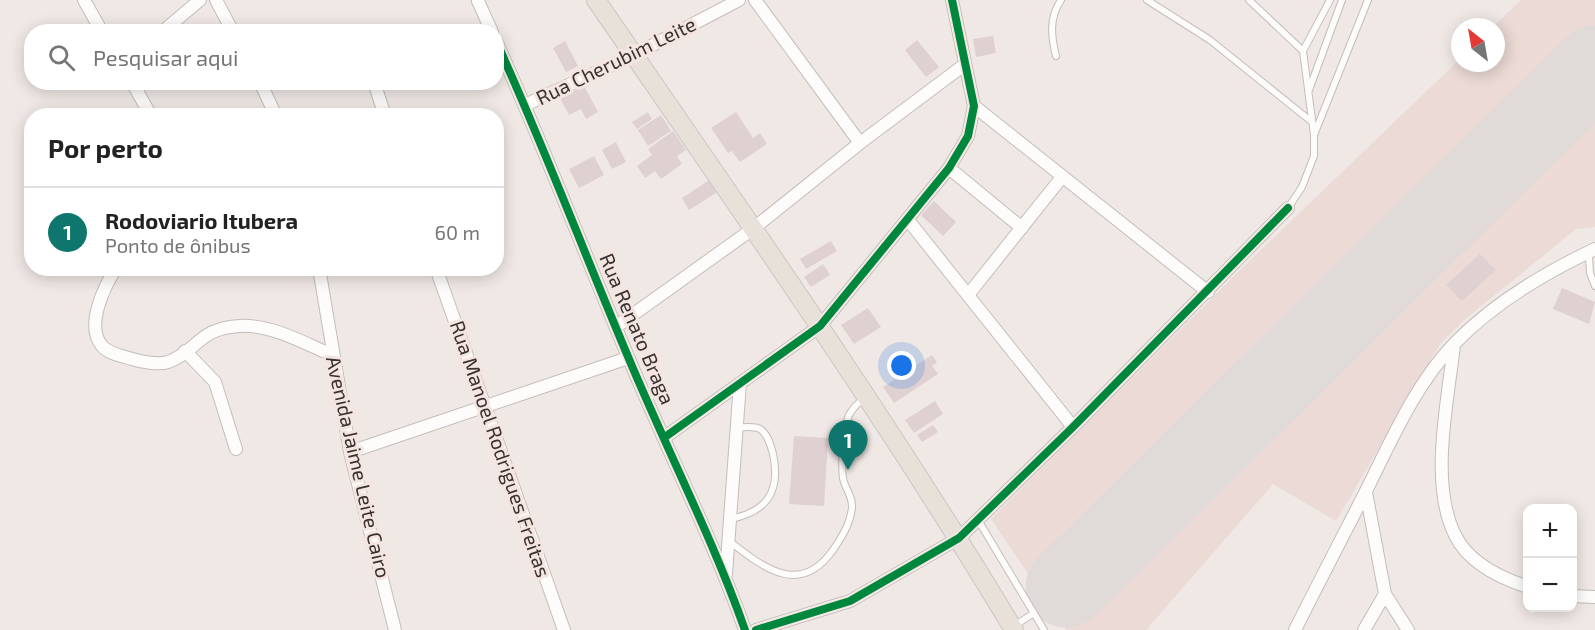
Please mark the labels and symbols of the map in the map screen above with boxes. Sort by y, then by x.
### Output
street label: Rua Cherubim Leite [532,11,699,109]
north arrow [1451,18,1505,72]
street label: Rua Renato Braga [595,250,681,408]
street label: Rua Manoel Rodrigues Freitas [446,317,556,580]
your location [887,351,916,380]
street label: Avenida Jaime Leite Cairo [322,353,396,580]
pin: 1 [828,420,868,470]

